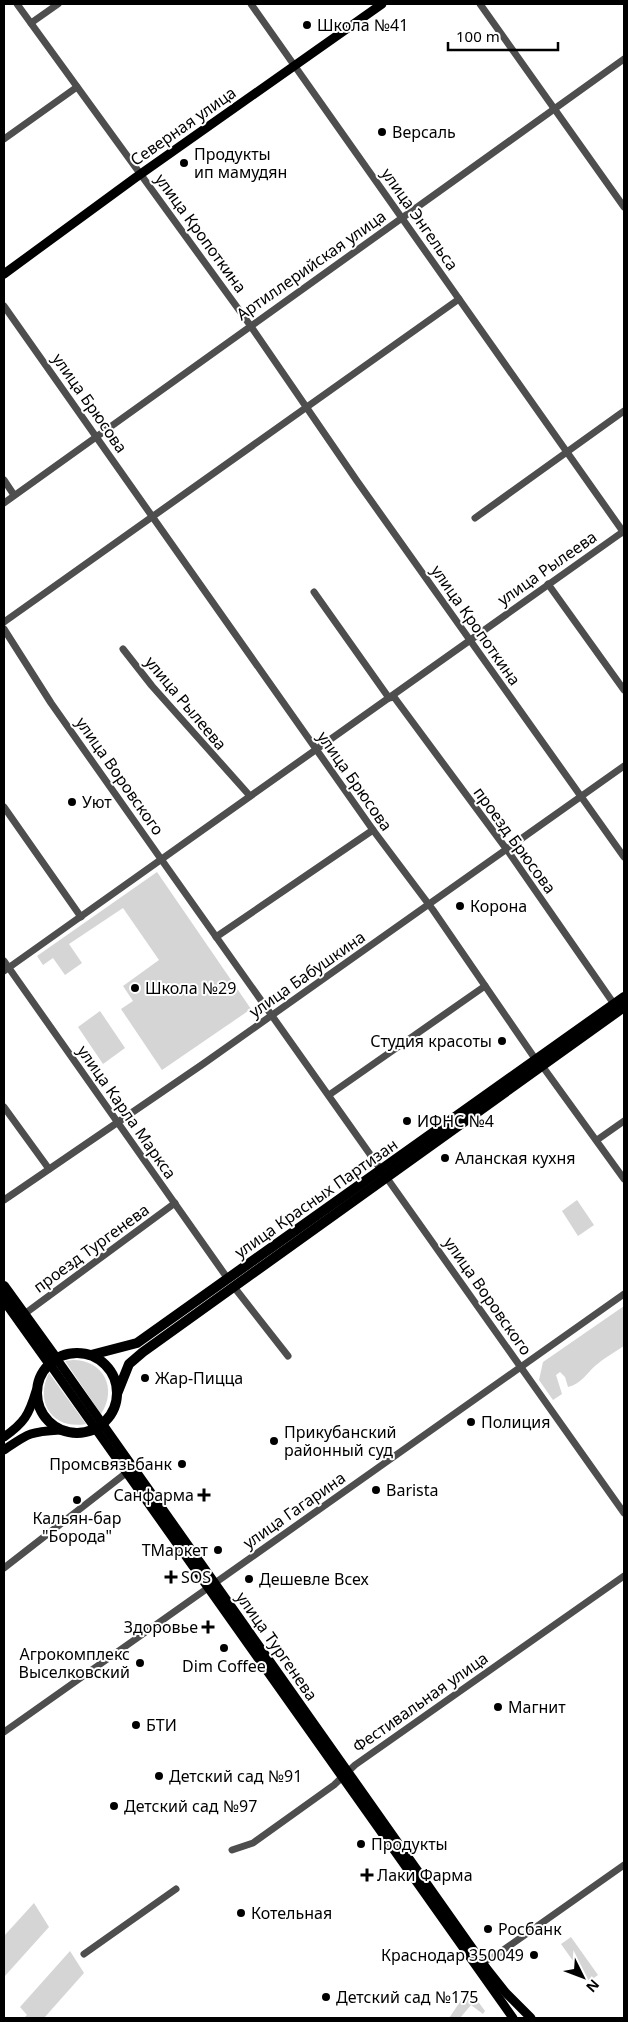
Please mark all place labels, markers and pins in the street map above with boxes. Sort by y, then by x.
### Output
place label: Школа №41 [317,14,408,36]
marker: Школа №41 [301,19,313,31]
place label: Версаль [392,121,456,143]
marker: Версаль [376,126,388,138]
place label: Продукты ип мамудян [194,143,287,183]
marker: Продукты ип мамудян [178,157,190,169]
place label: Уют [82,791,112,813]
marker: Уют [66,796,78,808]
place label: Корона [470,895,527,917]
marker: Корона [454,900,466,912]
place label: Школа №29 [145,977,236,999]
marker: Школа №29 [129,982,141,994]
place label: Студия красоты [370,1030,492,1052]
marker: Студия красоты [496,1035,508,1047]
place label: ИФНС №4 [417,1110,494,1132]
marker: ИФНС №4 [401,1115,413,1127]
place label: Аланская кухня [455,1147,576,1169]
marker: Аланская кухня [439,1152,451,1164]
place label: Жар-Пицца [155,1367,243,1389]
marker: Жар-Пицца [139,1372,151,1384]
place label: Полиция [481,1411,551,1433]
marker: Полиция [465,1416,477,1428]
place label: Прикубанский районный суд [284,1421,397,1461]
marker: Прикубанский районный суд [268,1435,280,1447]
place label: Промсвязьбанк [49,1453,172,1475]
marker: Промсвязьбанк [176,1458,188,1470]
place label: Barista [386,1479,439,1501]
place label: Санфарма [113,1484,194,1506]
marker: Barista [370,1484,382,1496]
marker: Санфарма [198,1489,210,1501]
marker: Кальян-бар "Борода" [71,1494,83,1506]
place label: Кальян-бар "Борода" [33,1507,121,1547]
place label: ТМаркет [142,1539,209,1561]
marker: ТМаркет [212,1544,224,1556]
place label: SOS [181,1566,211,1588]
place label: Дешевле Всех [259,1568,370,1590]
marker: SOS [165,1571,177,1583]
marker: Дешевле Всех [243,1573,255,1585]
place label: Здоровье [124,1616,198,1638]
marker: Здоровье [202,1621,214,1633]
marker: Dim Coffee [218,1642,230,1654]
place label: Агрокомплекс Выселковский [19,1643,130,1683]
place label: Dim Coffee [182,1655,266,1677]
marker: Агрокомплекс Выселковский [134,1657,146,1669]
place label: Магнит [508,1696,566,1718]
marker: Магнит [492,1701,504,1713]
place label: БТИ [146,1714,177,1736]
marker: БТИ [130,1719,142,1731]
place label: Детский сад №91 [169,1765,302,1787]
marker: Детский сад №91 [153,1770,165,1782]
place label: Детский сад №97 [124,1795,257,1817]
marker: Детский сад №97 [108,1800,120,1812]
place label: Продукты [371,1833,448,1855]
marker: Продукты [355,1838,367,1850]
place label: Лаки Фарма [377,1864,473,1886]
marker: Лаки Фарма [361,1869,373,1881]
place label: Котельная [251,1902,332,1924]
marker: Котельная [235,1907,247,1919]
place label: Росбанк [498,1918,562,1940]
marker: Росбанк [482,1923,494,1935]
place label: Краснодар 350049 [381,1944,524,1966]
marker: Краснодар 350049 [528,1949,540,1961]
place label: Детский сад №175 [336,1986,478,2008]
marker: Детский сад №175 [320,1991,332,2003]

